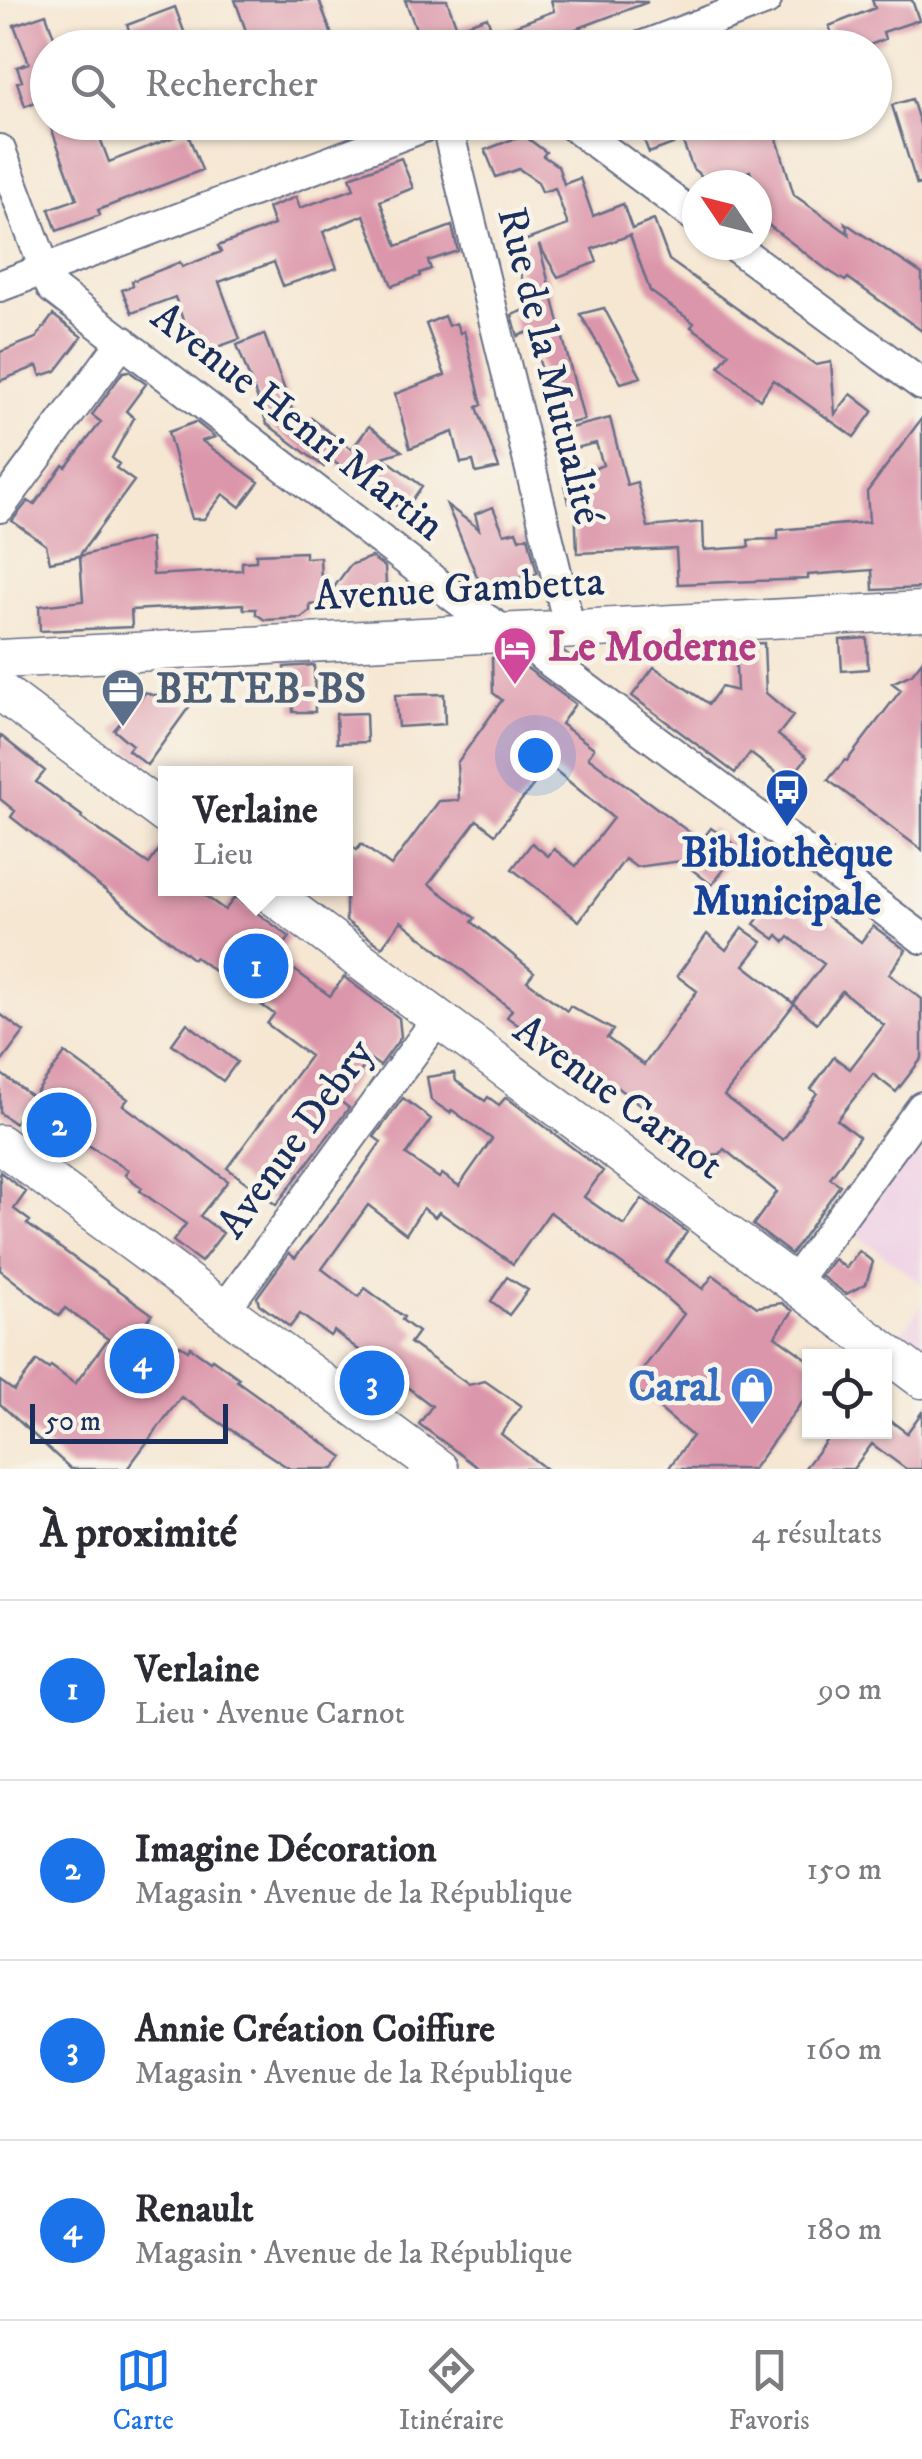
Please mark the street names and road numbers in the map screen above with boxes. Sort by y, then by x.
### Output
street label: Rue de la Mutualité [484,202,614,531]
street label: Avenue Henri Martin [140,291,454,553]
street label: Avenue Gambetta [313,556,606,624]
street label: Avenue Carnot [503,1004,733,1192]
street label: Avenue Debry [206,1028,386,1249]

